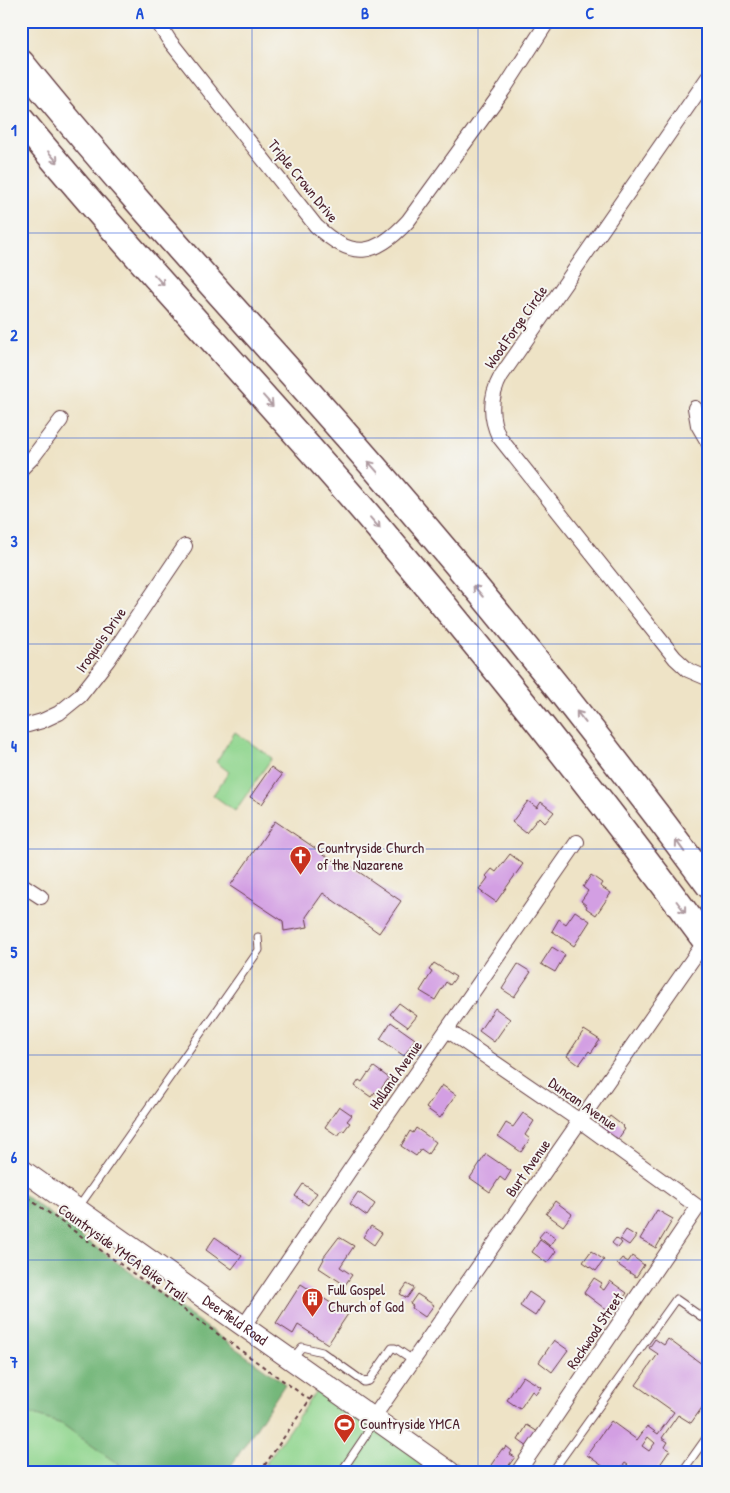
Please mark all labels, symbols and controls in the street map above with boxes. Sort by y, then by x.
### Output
text: A [136,2,144,24]
text: B [361,2,369,24]
text: C [586,2,595,24]
text: 1 [11,119,17,141]
street label: Triple Crown Drive [263,135,343,227]
one-way arrow [47,151,59,164]
one-way arrow [153,274,165,287]
street label: Wood Forge Circle [479,281,552,373]
text: 2 [10,324,18,346]
one-way arrow [262,395,274,408]
one-way arrow [368,460,379,473]
one-way arrow [369,517,380,530]
text: 3 [10,530,18,552]
one-way arrow [473,584,484,597]
street label: Iroquois Drive [70,603,131,677]
one-way arrow [576,710,586,724]
text: 4 [11,735,17,757]
place label: Countryside Church of the Nazarene [317,837,424,875]
one-way arrow [675,839,685,853]
church icon: Countryside Church of the Nazarene [289,845,313,876]
one-way arrow [675,900,686,913]
text: 5 [11,941,18,963]
street label: Holland Avenue [364,1036,427,1113]
street label: Duncan Avenue [545,1072,622,1135]
street label: Burt Avenue [500,1135,555,1201]
text: 6 [11,1146,18,1168]
street label: Countryside YMCA Bike Trail [54,1198,193,1307]
place label: Full Gospel Church of God [327,1279,404,1317]
building icon: Full Gospel Church of God [300,1287,324,1318]
street label: Rockwood Street [561,1288,628,1373]
street label: Deerfield Road [199,1290,272,1350]
text: 7 [9,1351,18,1373]
sports icon: Countryside YMCA [332,1412,356,1443]
place label: Countryside YMCA [360,1413,461,1434]

